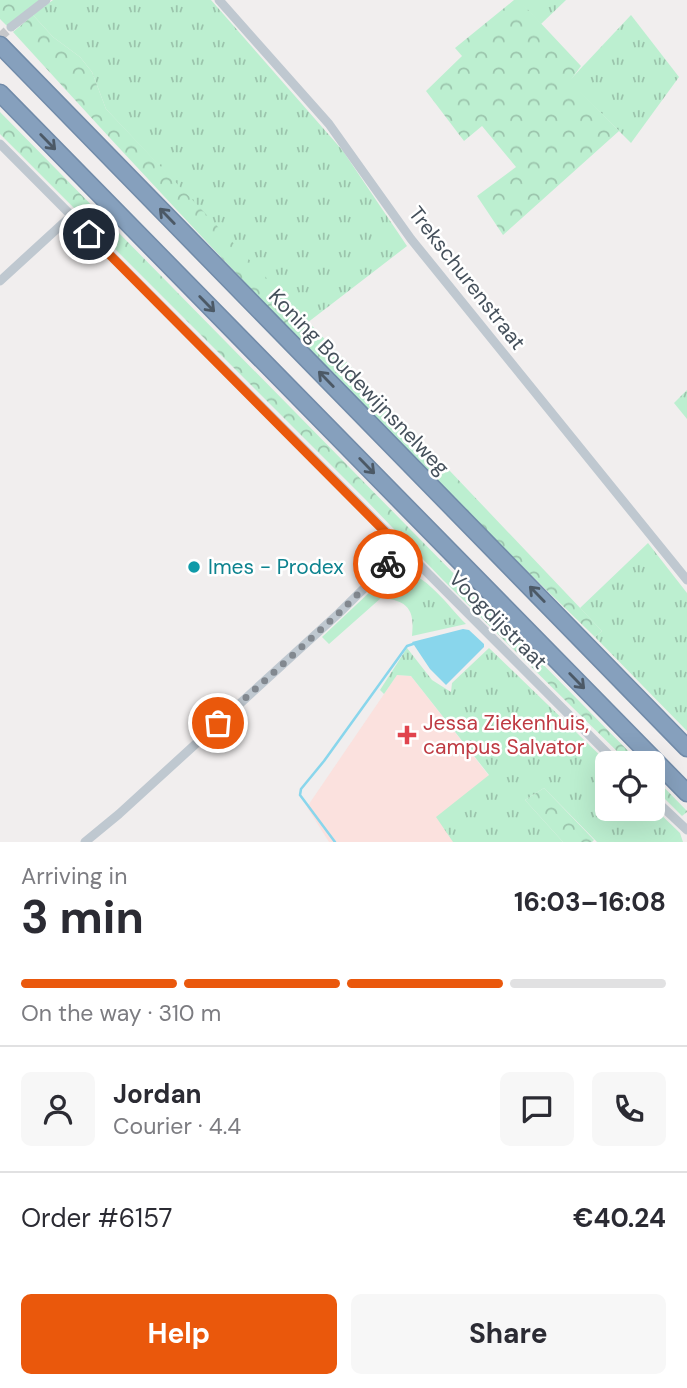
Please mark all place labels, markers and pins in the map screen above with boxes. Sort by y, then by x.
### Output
pin [59,204,119,264]
place label: Imes - Prodex [208,553,344,581]
marker: Imes - Prodex [186,559,202,575]
pin [188,693,248,753]
place label: Jessa Ziekenhuis, campus Salvator [423,709,589,761]
marker: Jessa Ziekenhuis, campus Salvator [397,725,417,745]

